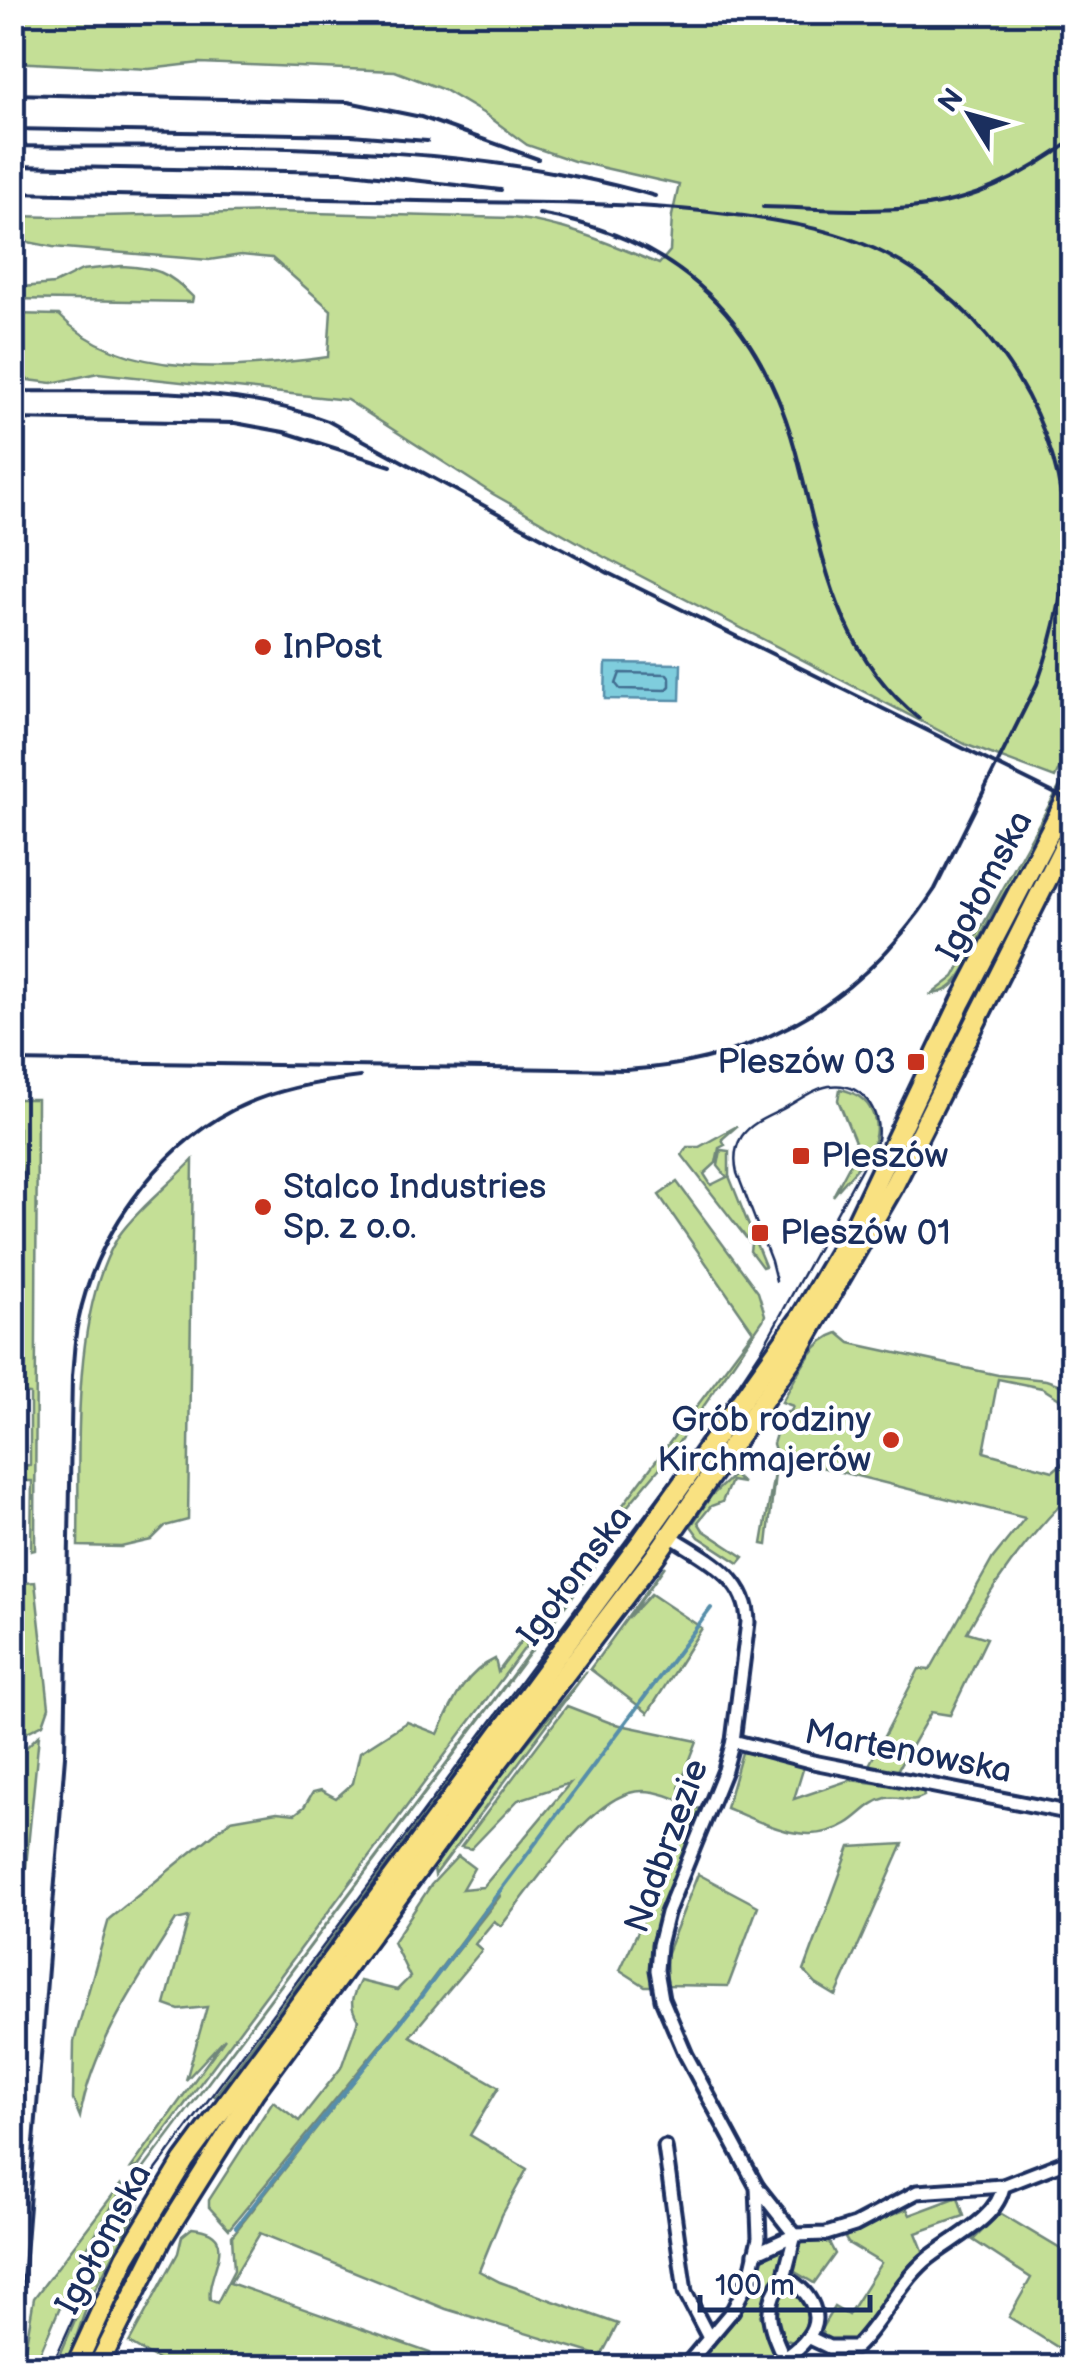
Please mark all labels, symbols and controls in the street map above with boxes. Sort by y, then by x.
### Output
north arrow [920,65,1020,165]
text: N [932,83,971,119]
place label: InPost [283,626,382,669]
marker: InPost [252,636,274,658]
street label: Igołomska [927,803,1043,969]
place label: Pleszów 03 [717,1041,896,1084]
marker: Pleszów 03 [905,1051,927,1073]
place label: Pleszów [821,1135,949,1178]
marker: Pleszów [790,1145,812,1167]
place label: Stalco Industries Sp. z o.o. [283,1166,546,1249]
marker: Stalco Industries Sp. z o.o. [252,1196,274,1218]
place label: Pleszów 01 [780,1212,951,1255]
marker: Pleszów 01 [749,1222,771,1244]
place label: Grób rodziny Kirchmajerów [657,1399,872,1482]
marker: Grób rodziny Kirchmajerów [880,1429,902,1451]
street label: Igołomska [508,1497,642,1655]
street label: Martenowska [801,1711,1015,1793]
street label: Nadbrzezie [616,1753,718,1939]
street label: Igołomska [46,2156,162,2322]
scale bar [700,2250,870,2312]
text: 100 m [715,2268,795,2304]

